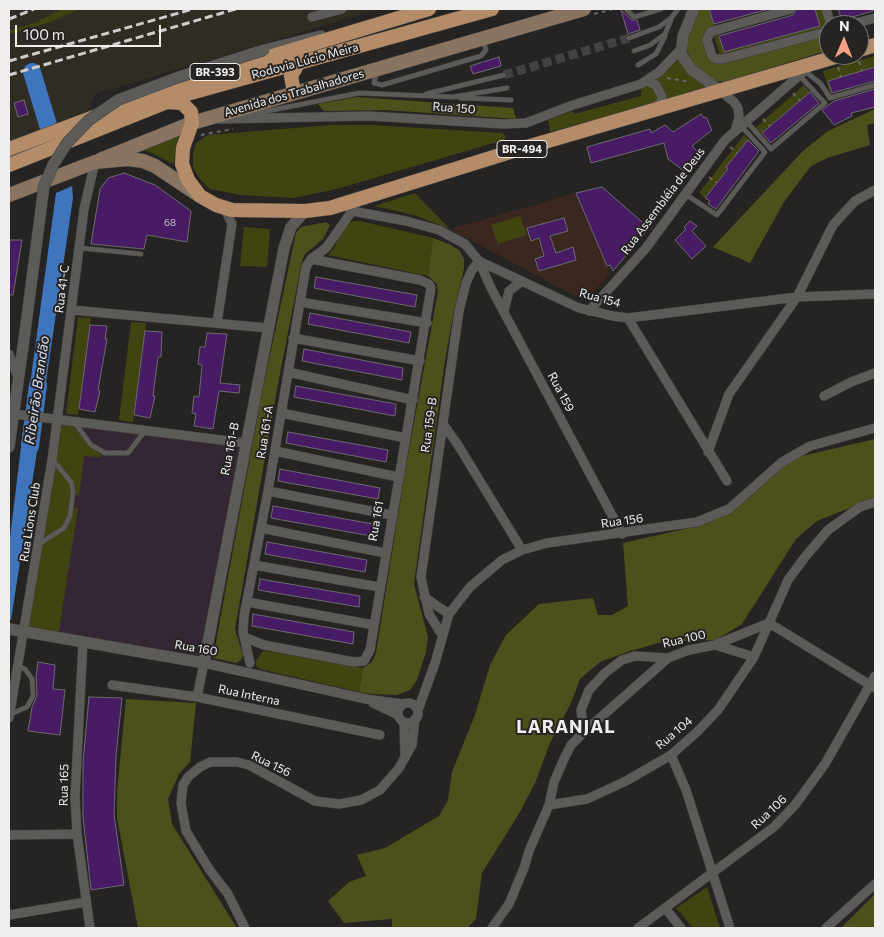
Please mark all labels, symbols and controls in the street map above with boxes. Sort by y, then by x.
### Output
scale bar [18,15,164,47]
north arrow [819,15,869,65]
text: N [839,17,850,34]
text: 100 m [23,25,65,43]
street label: Rodovia Lúcio Meira [250,40,360,82]
road number: BR-393 [190,64,240,80]
street label: Avenida dos Trabalhadores [222,66,366,120]
street label: Rua 150 [432,99,476,117]
road number: BR-494 [497,140,547,158]
street label: Rua Assembléia de Deus [618,145,708,257]
house number: 68 [164,217,176,229]
street label: Rua 41-C [52,264,72,314]
street label: Rua 154 [578,286,622,310]
water label: Ribeirão Brandão [21,335,53,445]
street label: Rua 159 [545,370,577,414]
street label: Rua 159-B [418,397,440,453]
street label: Rua 161-A [254,404,276,460]
street label: Rua 161-B [218,421,242,477]
street label: Rua Lions Club [17,481,43,563]
street label: Rua 161 [365,500,387,542]
street label: Rua 156 [600,511,644,531]
street label: Rua 100 [661,627,707,651]
street label: Rua 160 [173,637,219,659]
street label: Rua Interna [217,681,281,709]
street label: Rua 104 [653,714,695,752]
district label: LARANJAL [515,716,617,738]
street label: Rua 156 [249,748,293,780]
street label: Rua 165 [56,764,72,806]
street label: Rua 106 [748,792,790,832]

